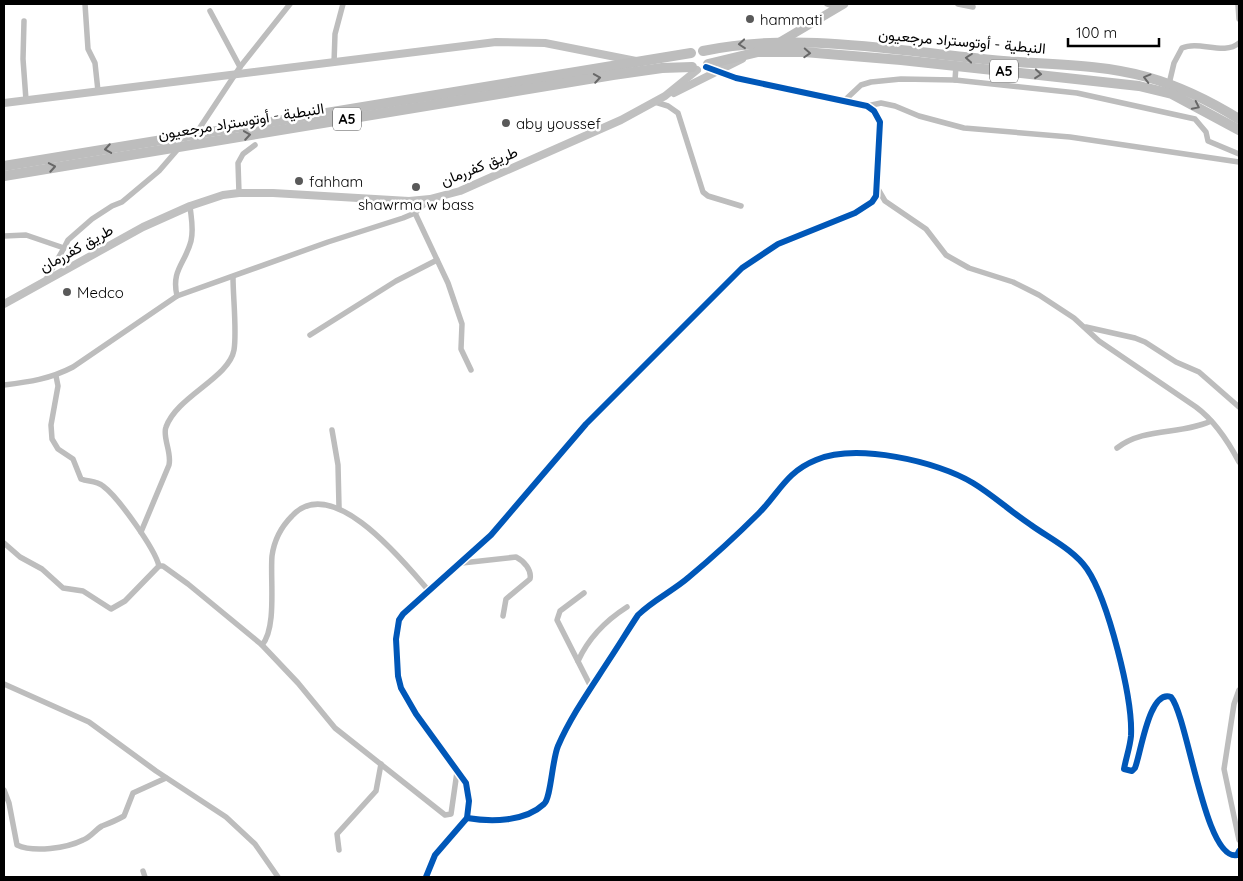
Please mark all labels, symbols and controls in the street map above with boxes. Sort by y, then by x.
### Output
place label: hammati [760,10,822,29]
marker: hammati [744,13,756,25]
scale bar [1068,15,1159,47]
text: 100 m [1076,23,1117,42]
street label: النبطية - أوتوستراد مرجعيون [878,24,1046,58]
one-way arrow [737,38,745,49]
one-way arrow [803,47,811,58]
one-way arrow [964,53,972,64]
road number: A5 [990,59,1018,82]
one-way arrow [1034,68,1042,79]
one-way arrow [593,73,601,83]
one-way arrow [1144,73,1152,83]
street label: النبطية - أوتوستراد مرجعيون [157,98,325,144]
one-way arrow [1191,100,1200,110]
road number: A5 [333,108,361,130]
place label: aby youssef [516,114,601,133]
marker: aby youssef [500,117,512,129]
one-way arrow [242,131,251,141]
street label: طريق كفررمان [438,142,521,191]
one-way arrow [104,143,112,154]
one-way arrow [47,163,56,173]
place label: fahham [309,172,363,191]
marker: fahham [293,175,305,187]
marker: shawrma w bass [410,181,422,193]
place label: shawrma w bass [358,195,474,214]
street label: طريق كفررمان [36,220,117,277]
place label: Medco [77,283,124,302]
marker: Medco [61,286,73,298]

